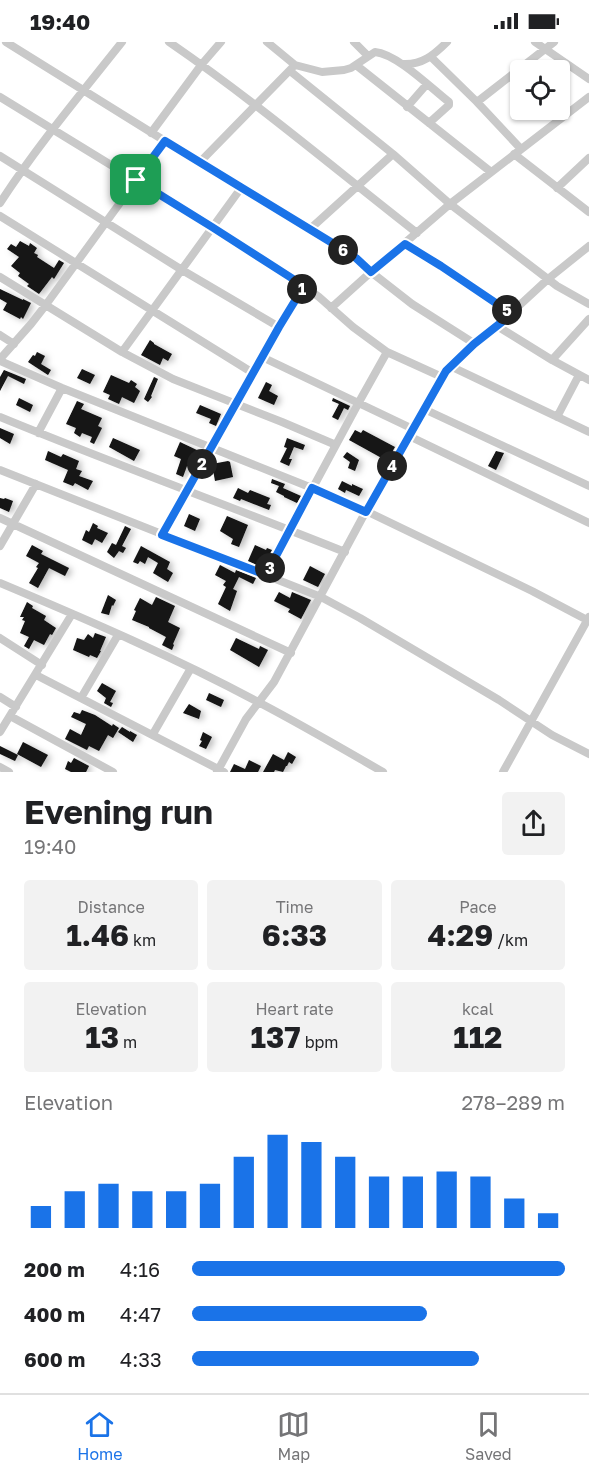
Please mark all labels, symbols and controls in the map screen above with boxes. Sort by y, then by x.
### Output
text: 19:40 [30,8,90,35]
map controls [510,60,570,120]
button: locate [510,60,570,120]
pin [110,154,161,205]
icon: arrive [119,163,152,196]
pin: 6 [328,235,358,265]
text: 6 [338,240,348,260]
pin: 1 [287,274,317,304]
text: 1 [298,279,306,299]
pin: 5 [492,295,522,325]
text: 5 [502,300,512,320]
pin: 2 [187,449,217,479]
pin: 4 [377,451,407,481]
text: 2 [197,454,207,474]
text: 4 [387,456,397,476]
pin: 3 [255,553,285,583]
text: 3 [265,558,275,578]
text: Evening run [24,792,213,831]
button: share [502,792,565,855]
text: 19:40 [24,834,76,858]
text: Distance [78,897,145,917]
text: Time [276,897,313,917]
text: Pace [459,897,497,917]
text: 1.46 [66,917,129,953]
text: 6:33 [262,917,327,953]
text: 4:29 [428,917,493,953]
text: km [129,930,156,950]
text: /km [493,930,528,950]
text: Elevation [76,999,147,1019]
text: Heart rate [255,999,334,1019]
text: kcal [462,999,494,1019]
text: 13 [85,1019,119,1055]
text: 137 [251,1019,301,1055]
text: 112 [453,1019,502,1055]
text: m [119,1032,137,1052]
text: bpm [301,1032,338,1052]
text: Elevation [24,1090,113,1114]
text: 278–289 m [461,1090,565,1114]
text: 200 m [24,1257,85,1281]
text: 4:16 [120,1257,160,1281]
text: 400 m [24,1302,85,1326]
text: 4:47 [120,1302,161,1326]
text: 600 m [24,1347,85,1371]
text: 4:33 [120,1347,162,1371]
tab: Home [77,1408,123,1464]
tab: Map [277,1408,310,1464]
tab: Saved [465,1408,512,1464]

